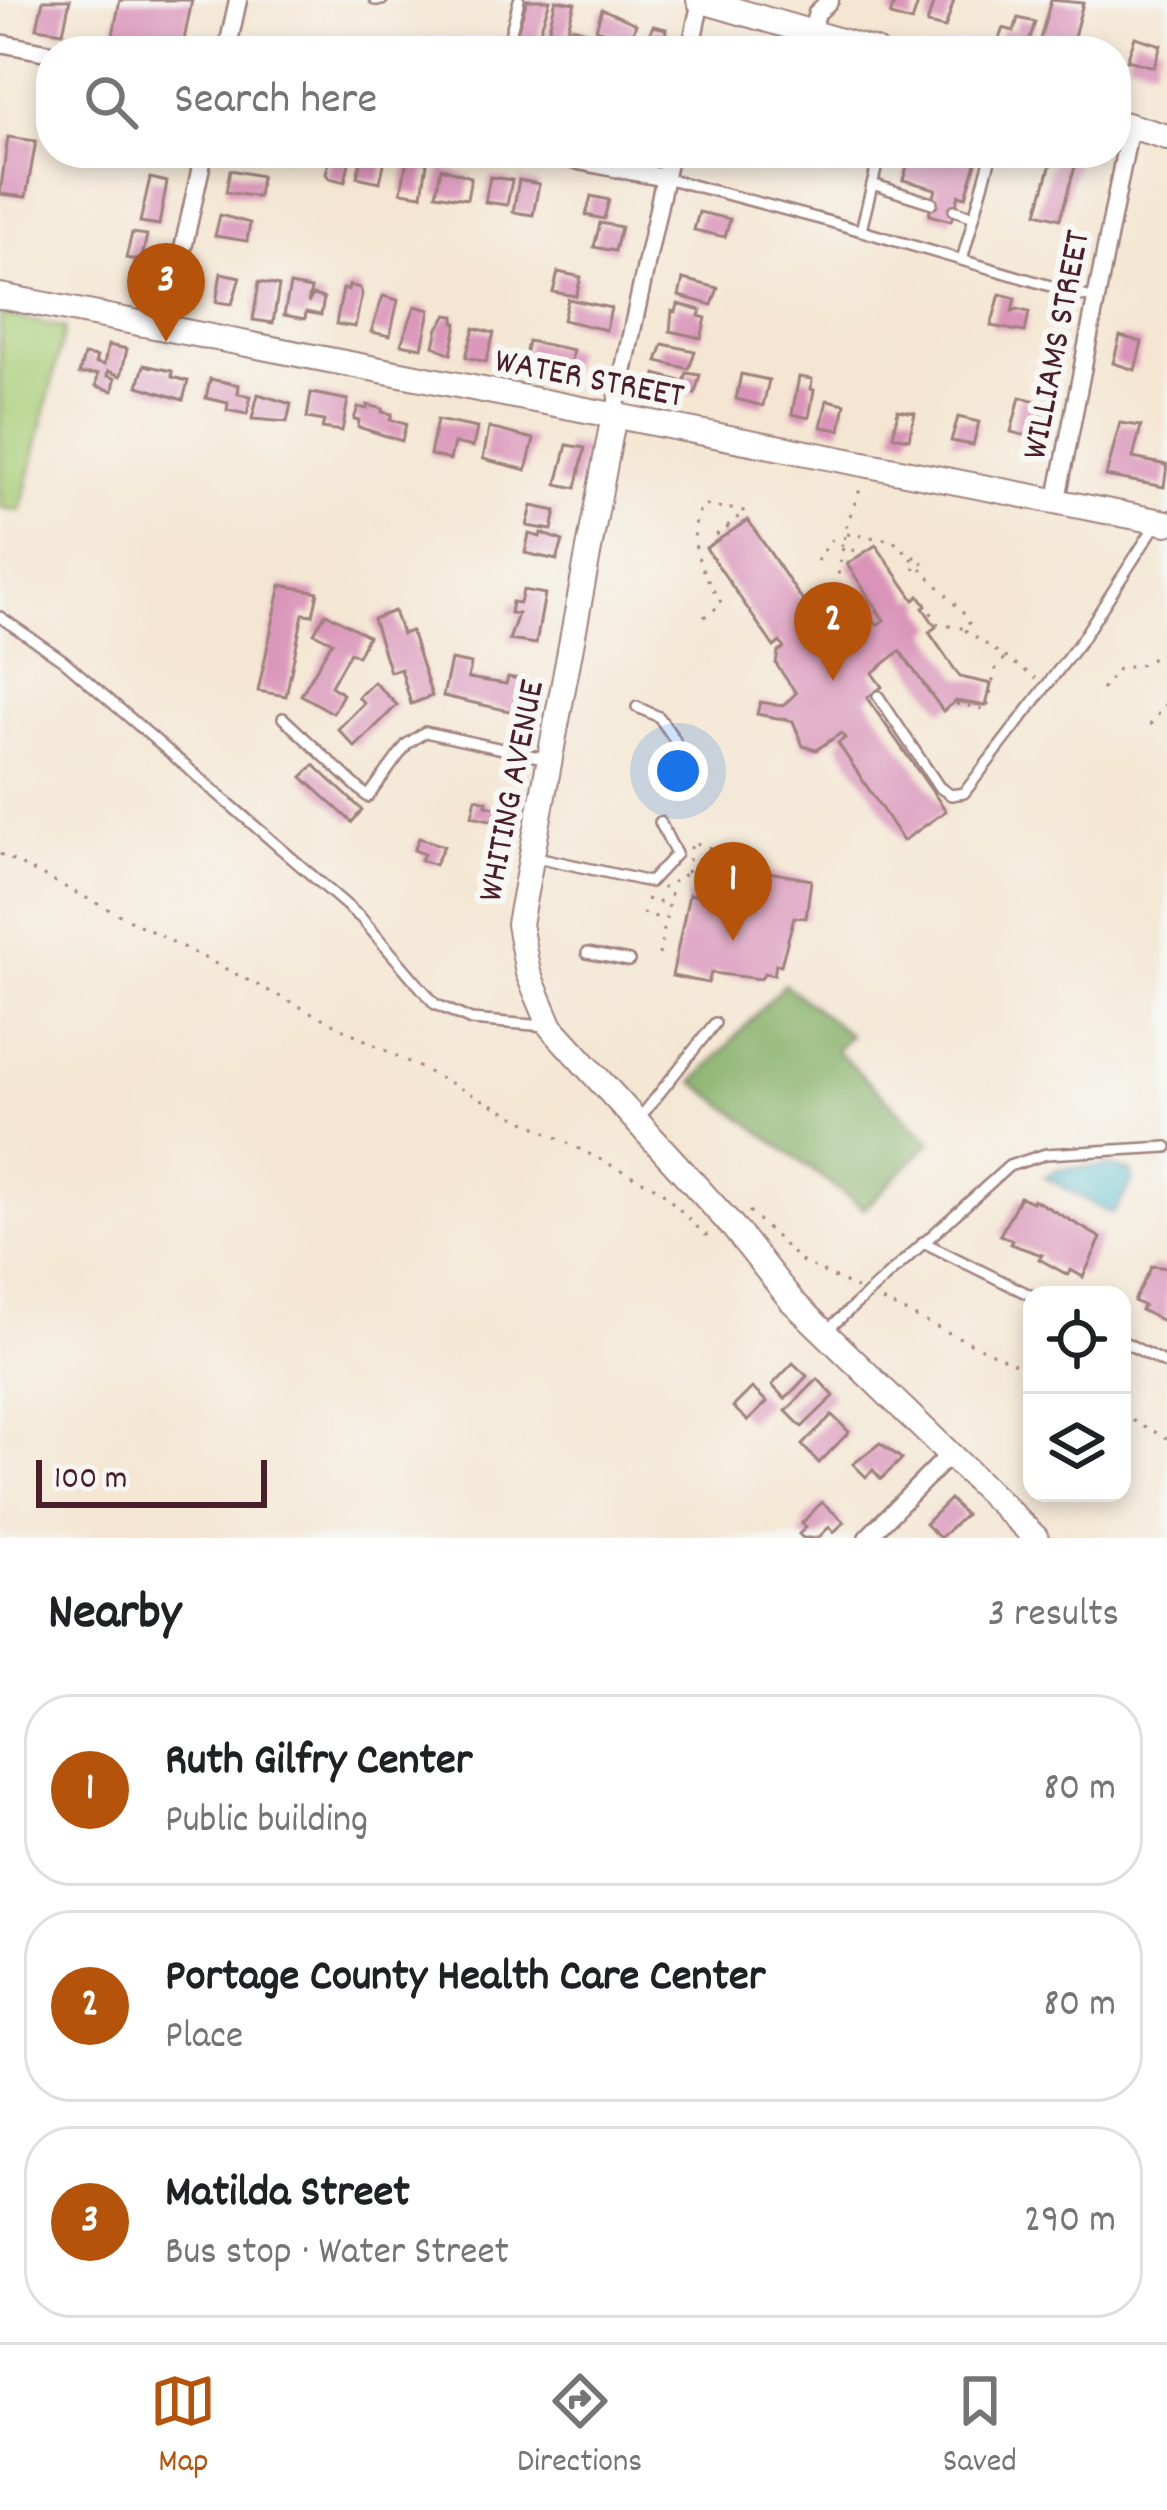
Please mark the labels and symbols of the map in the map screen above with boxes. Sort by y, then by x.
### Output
street label: WILLIAMS STREET [1011,226,1107,464]
pin: 3 [127,243,205,342]
street label: WATER STREET [490,337,688,425]
pin: 2 [794,582,872,681]
street label: WHITING AVENUE [467,676,561,906]
your location [648,741,708,801]
pin: 1 [694,842,772,941]
scale bar [36,1454,267,1507]

